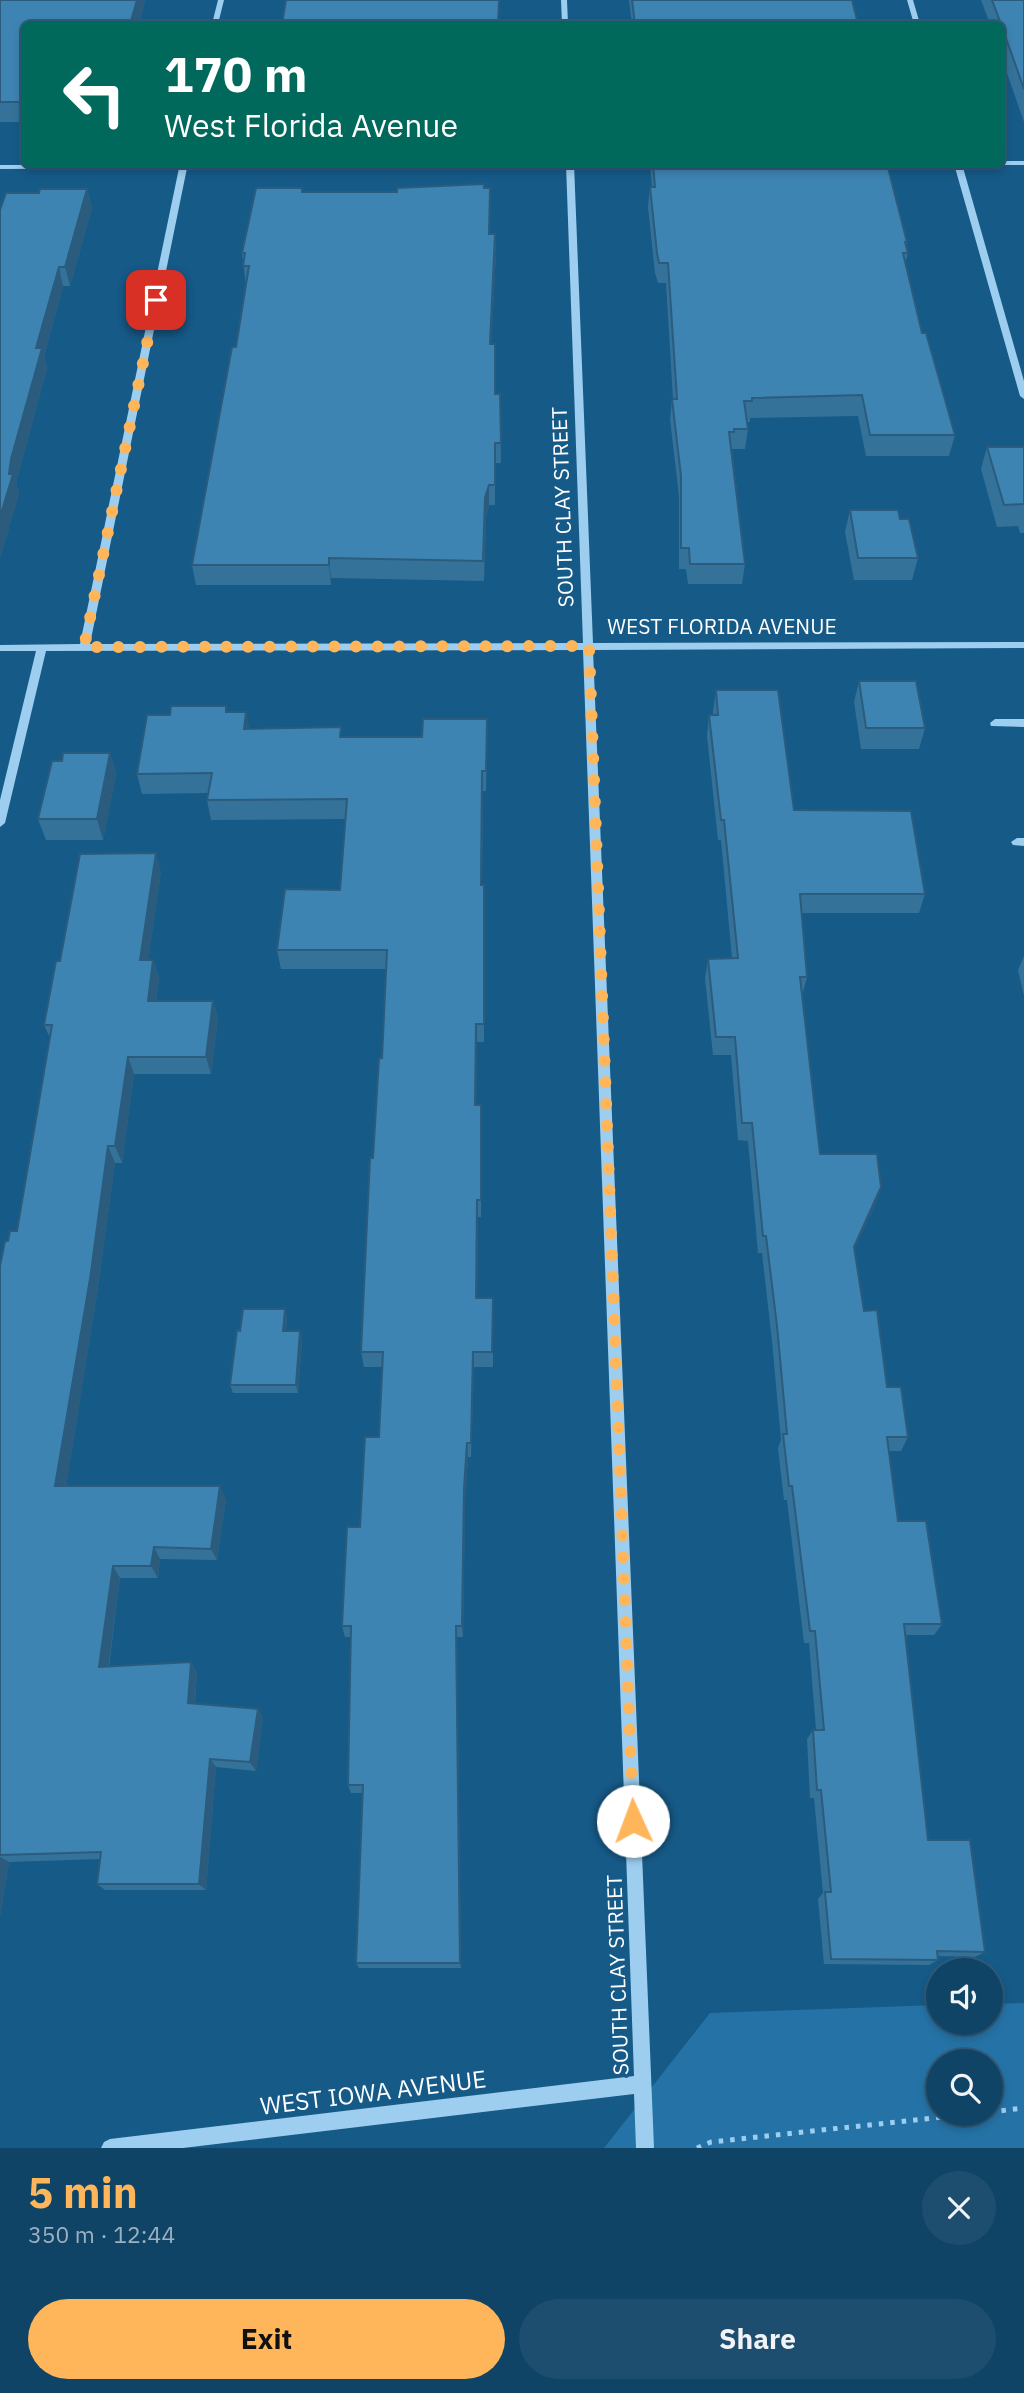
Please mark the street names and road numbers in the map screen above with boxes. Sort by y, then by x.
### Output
street label: SOUTH CLAY STREET [545,406,579,608]
street label: WEST FLORIDA AVENUE [607,612,837,640]
street label: SOUTH CLAY STREET [600,1874,634,2076]
street label: WEST IOWA AVENUE [258,2062,488,2122]

